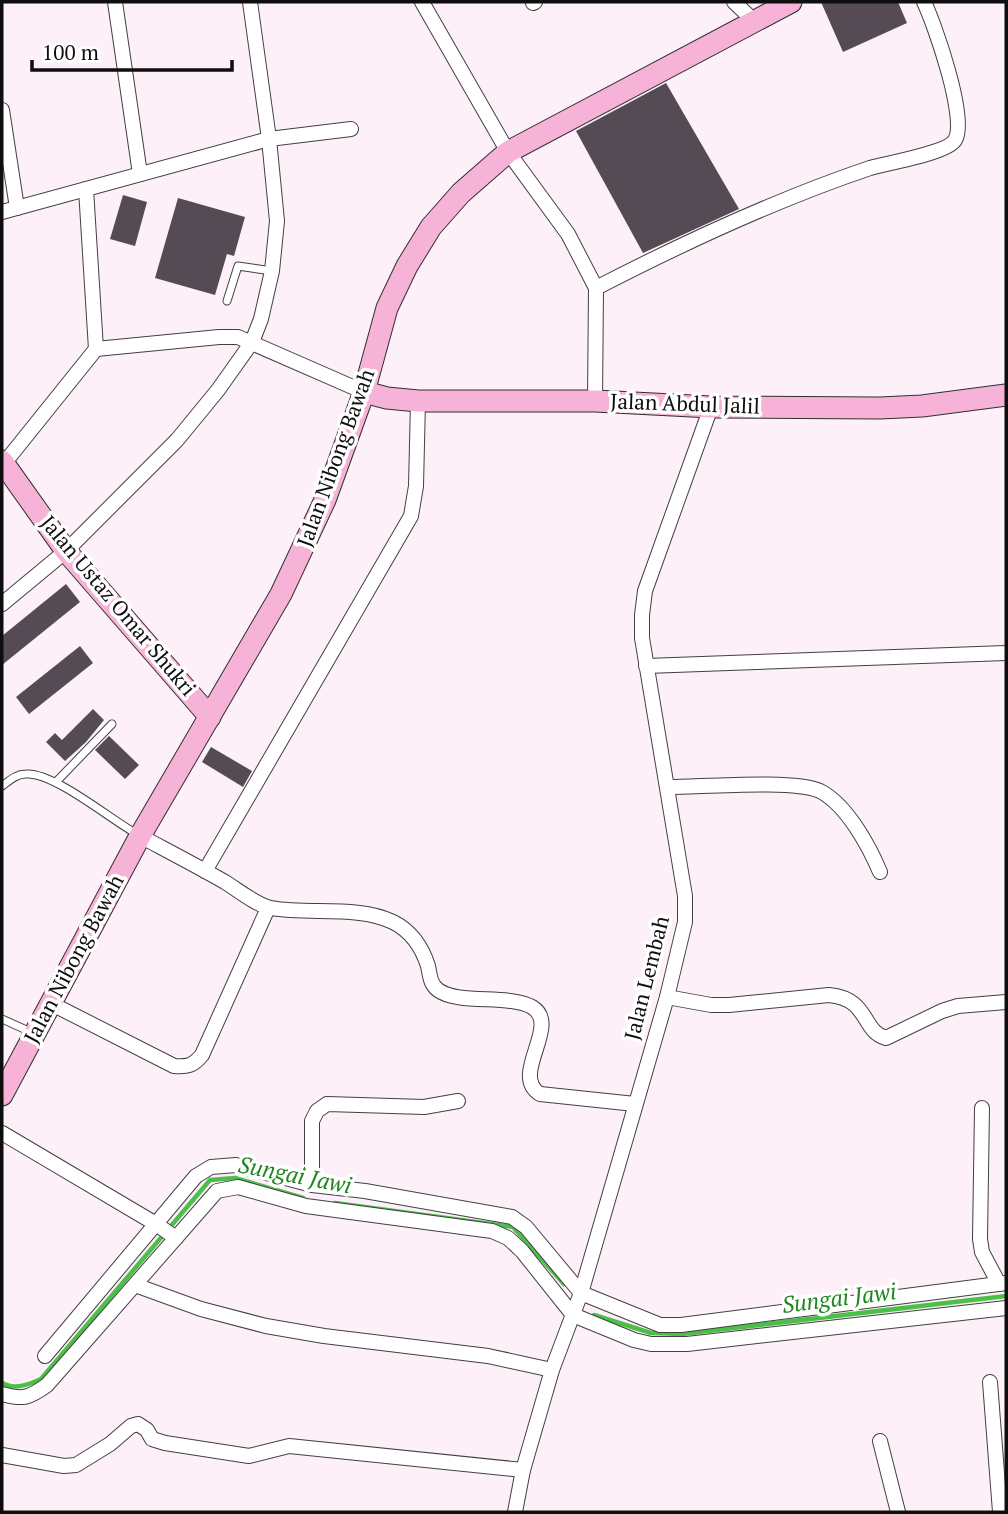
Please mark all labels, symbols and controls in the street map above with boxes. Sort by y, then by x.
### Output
scale bar [32,28,231,72]
text: 100 m [42,38,99,66]
street label: Jalan Nibong Bawah [290,365,380,550]
street label: Jalan Abdul Jalil [610,386,760,420]
street label: Jalan Ustaz Omar Shukri [35,509,203,701]
street label: Jalan Nibong Bawah [17,869,129,1048]
street label: Jalan Lembah [617,913,675,1043]
water label: Sungai Jawi [236,1148,355,1201]
water label: Sungai Jawi [780,1275,898,1320]

